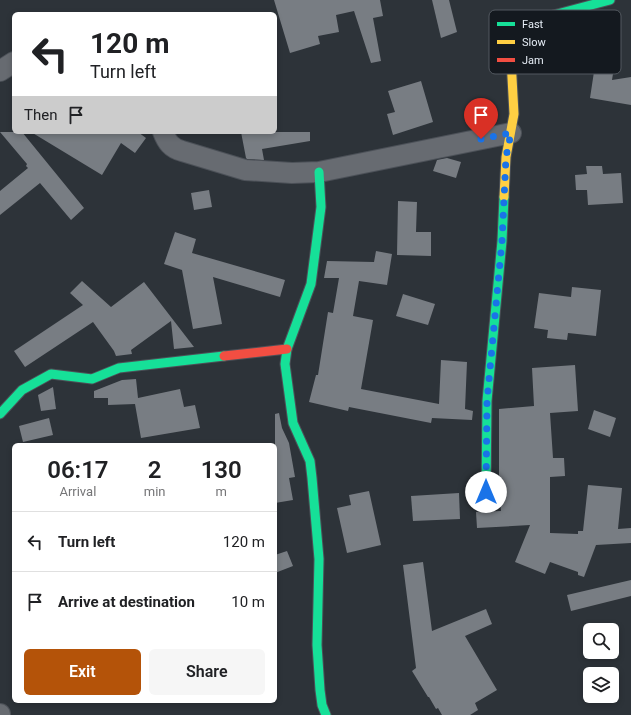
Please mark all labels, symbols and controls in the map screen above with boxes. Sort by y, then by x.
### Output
legend [489,10,621,74]
text: Fast [522,18,544,31]
text: 120 m [90,27,169,60]
icon: left [24,28,76,80]
text: Slow [522,36,546,49]
text: Jam [522,54,544,67]
text: Turn left [90,61,156,82]
pin [464,98,498,139]
icon: arrive [65,104,87,126]
icon: arrive [470,104,492,126]
text: Then [24,106,57,124]
text: 06:17 [47,456,109,484]
text: 2 [148,456,161,484]
text: 130 [201,456,242,484]
position arrow [465,471,507,513]
text: Arrival [59,484,96,499]
text: min [144,484,165,499]
text: m [216,484,227,499]
icon: left [24,531,46,553]
text: Turn left [58,533,115,551]
text: 120 m [223,533,265,551]
icon: arrive [24,591,46,613]
text: Arrive at destination [58,593,195,611]
text: 10 m [231,593,265,611]
map controls [583,623,619,703]
button: search [583,623,619,659]
button: Exit [24,649,141,695]
button: Share [149,649,265,695]
button: layers [583,667,619,703]

